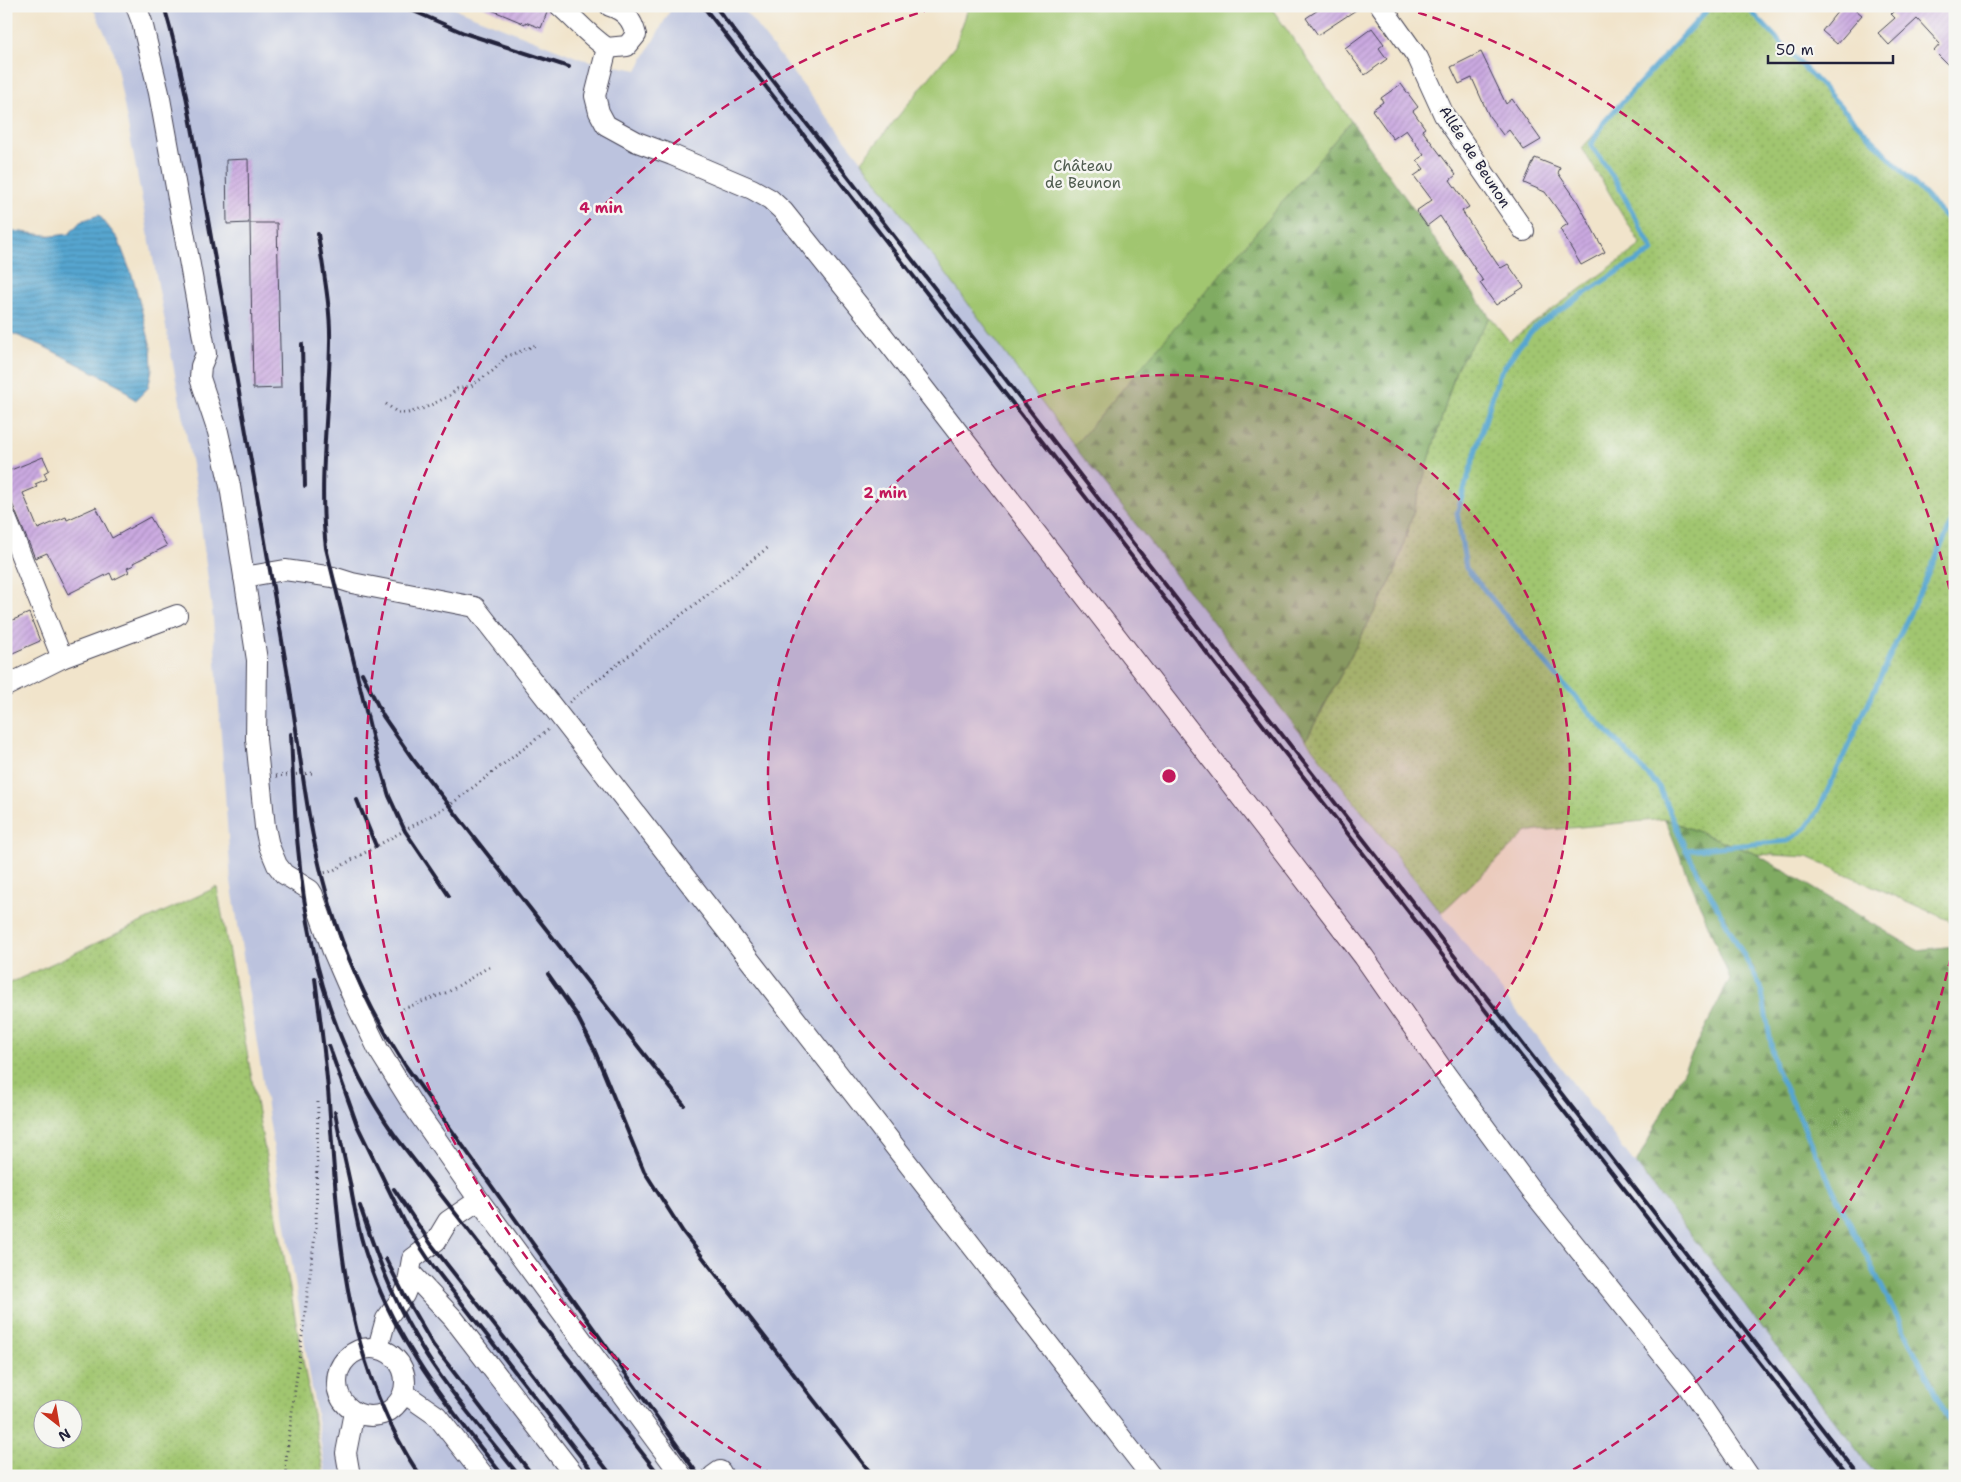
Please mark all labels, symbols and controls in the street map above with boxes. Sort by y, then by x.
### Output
scale bar [1768,32,1894,64]
text: 50 m [1776,40,1814,60]
street label: Allée de Beunon [1435,102,1515,212]
park label: Château de Beunon [1045,156,1121,193]
text: 4 min [579,198,623,218]
text: 2 min [863,483,907,503]
centre of rings [1160,767,1178,785]
north arrow [32,1400,82,1450]
text: N [55,1425,74,1446]

